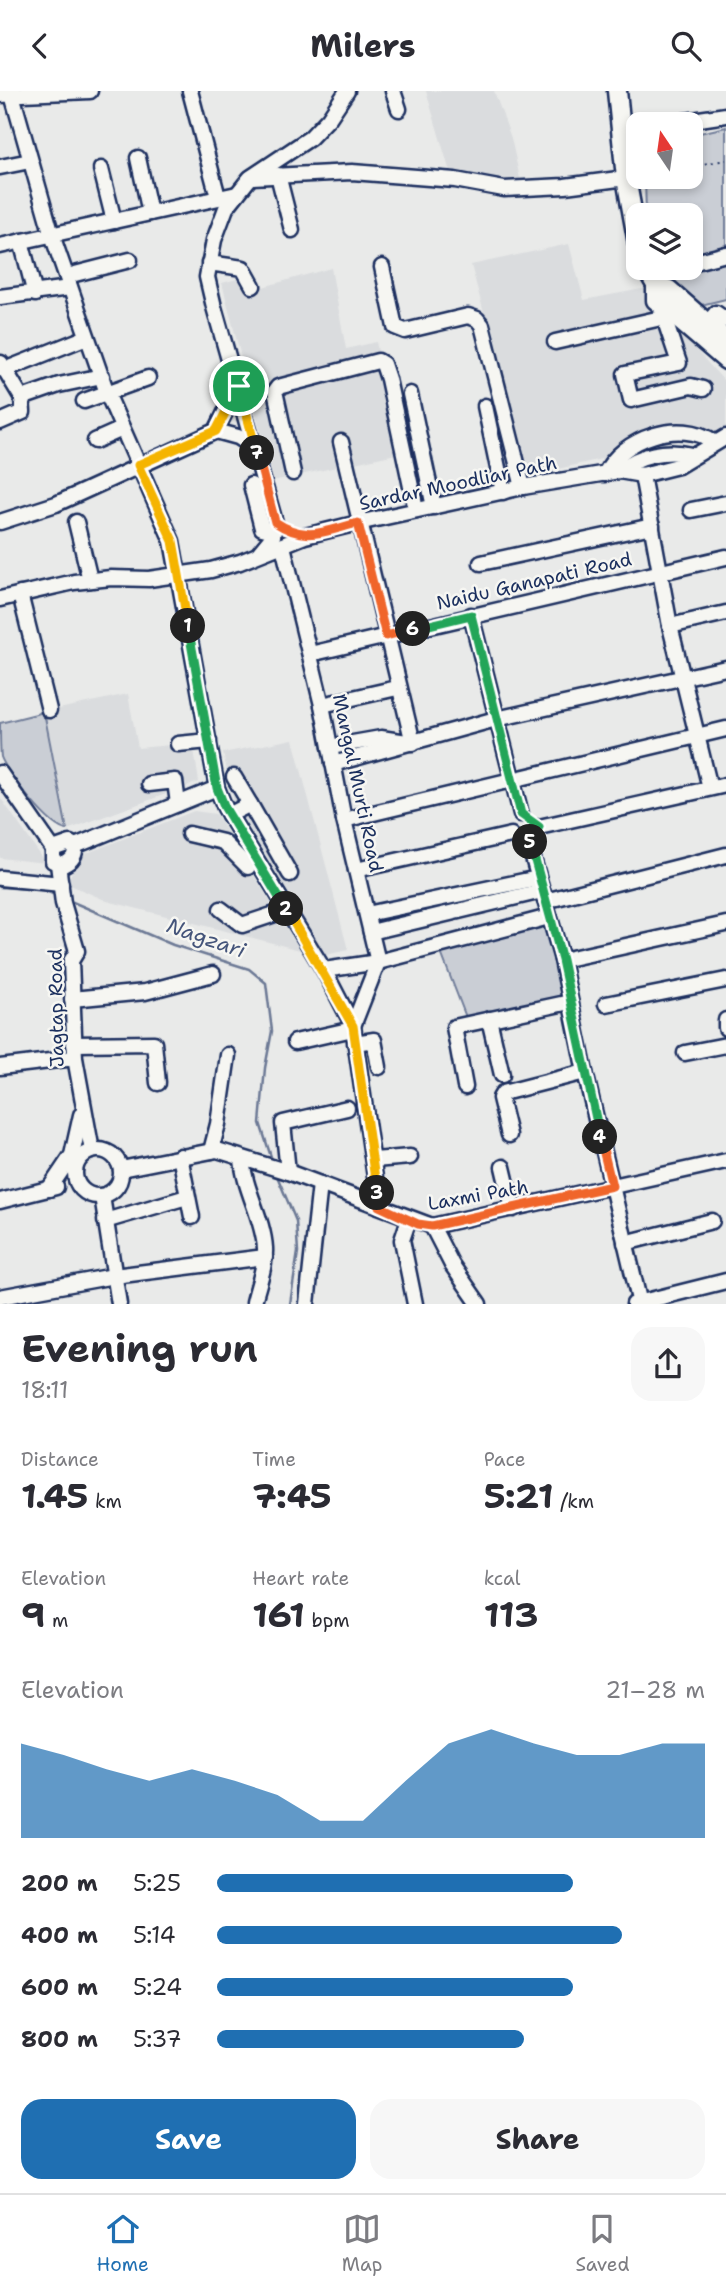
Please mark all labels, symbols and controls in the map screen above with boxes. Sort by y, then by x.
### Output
text: Milers [310,24,416,67]
icon: back [21,27,59,65]
icon: search [667,27,705,65]
north arrow [626,112,704,189]
map controls [626,112,703,280]
button: layers [626,203,703,280]
pin [209,356,269,416]
icon: arrive [220,367,258,405]
pin: 7 [240,435,274,471]
text: 7 [250,440,263,465]
street label: Sardar Moodliar Path [357,450,559,516]
street label: Naidu Ganapati Road [434,546,634,616]
pin: 1 [170,609,206,643]
pin: 6 [396,611,430,647]
text: 1 [183,613,192,638]
text: 6 [406,616,419,641]
street label: Mangal Murti Road [327,691,389,875]
pin: 5 [512,825,548,859]
text: 5 [524,829,535,854]
pin: 2 [268,891,304,927]
text: 2 [279,896,292,921]
water label: Nagzari [163,911,250,965]
street label: Jagtap Road [42,948,70,1068]
pin: 4 [582,1119,618,1155]
text: 4 [593,1124,606,1149]
street label: Laxmi Path [426,1174,530,1216]
pin: 3 [360,1175,394,1211]
text: 3 [370,1180,383,1205]
text: Evening run [21,1323,258,1374]
button: share [631,1327,705,1401]
text: 18:11 [21,1375,69,1405]
text: Distance [21,1447,99,1472]
text: Time [252,1447,296,1472]
text: Pace [484,1447,525,1472]
text: 1.45 [21,1472,88,1519]
text: 7:45 [252,1472,332,1519]
text: 5:21 [484,1472,554,1519]
text: km [88,1489,122,1514]
text: /km [554,1489,594,1514]
text: Elevation [21,1566,106,1591]
text: Heart rate [252,1566,349,1591]
text: kcal [484,1566,521,1591]
text: 9 [21,1591,46,1638]
text: 161 [252,1591,305,1638]
text: 113 [484,1591,538,1638]
text: m [46,1608,68,1633]
text: bpm [305,1608,350,1633]
text: Elevation [21,1675,124,1705]
text: 21–28 m [605,1675,705,1705]
text: 200 m [21,1868,98,1898]
text: 5:25 [133,1868,181,1898]
text: 400 m [21,1920,98,1950]
text: 5:14 [133,1920,176,1950]
text: 600 m [21,1972,98,2002]
text: 5:24 [133,1972,182,2002]
text: 800 m [21,2024,98,2054]
text: 5:37 [133,2024,182,2054]
button: Save [21,2099,356,2179]
button: Share [370,2099,705,2179]
tab: Home [97,2210,149,2277]
tab: Map [342,2210,382,2277]
tab: Saved [576,2210,629,2277]

